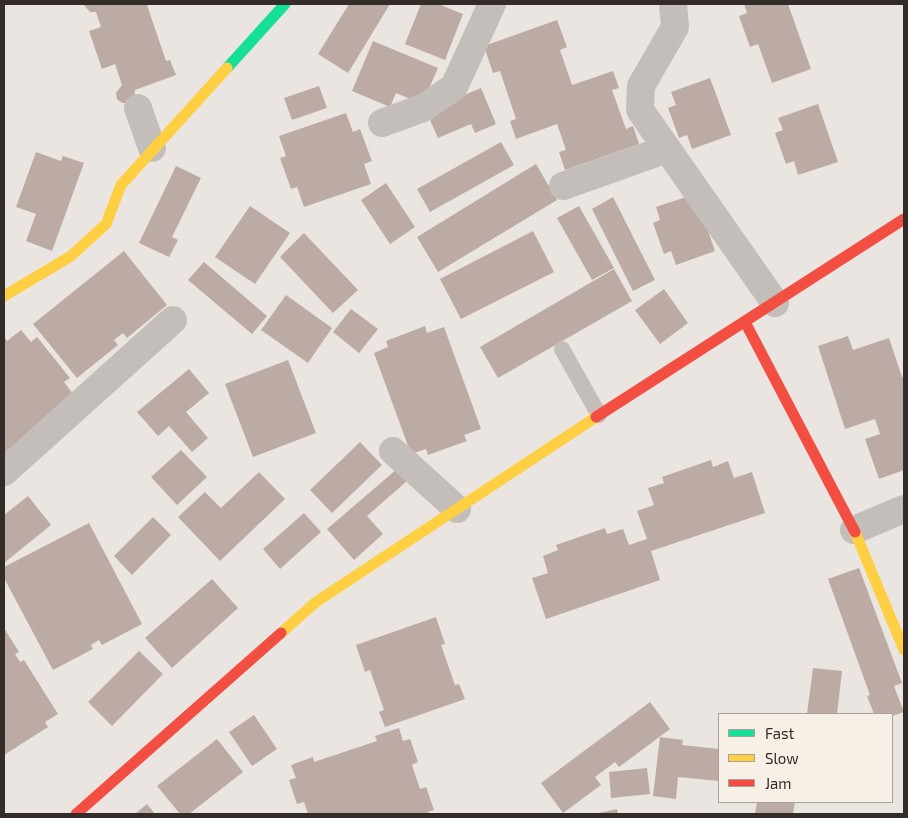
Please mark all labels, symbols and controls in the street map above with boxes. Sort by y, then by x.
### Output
legend [718,713,893,803]
text: Fast [765,724,794,742]
text: Slow [765,749,799,767]
text: Jam [765,774,791,792]

